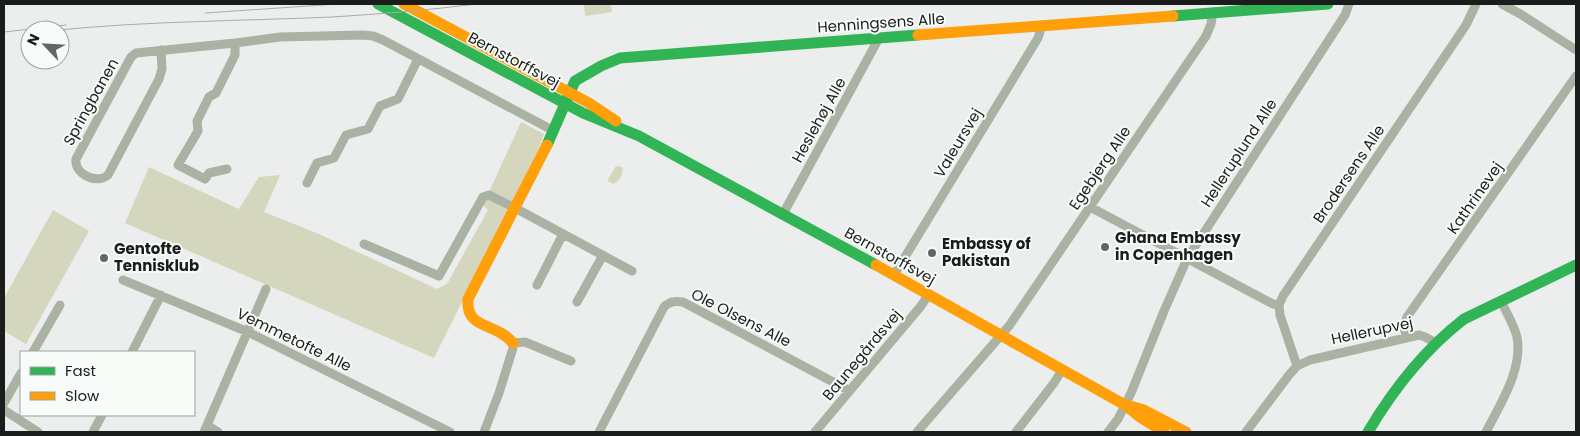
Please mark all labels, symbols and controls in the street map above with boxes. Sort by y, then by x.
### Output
street label: Henningsens Alle [817,8,945,37]
north arrow [20,20,70,70]
street label: Bernstorffsvej [465,27,564,93]
text: N [22,31,45,49]
street label: Springbanen [58,54,123,149]
street label: Heslehøj Alle [787,73,851,166]
street label: Helleruplund Alle [1196,94,1282,211]
street label: Valeursvej [929,104,987,181]
street label: Brodersens Alle [1308,120,1389,227]
street label: Egebjerg Alle [1064,122,1135,214]
street label: Kathrinevej [1442,157,1507,238]
street label: Bernstorffsvej [841,222,940,289]
place label: Ghana Embassy in Copenhagen [1115,227,1241,265]
place label: Embassy of Pakistan [942,233,1031,271]
place label: Gentofte Tennisklub [114,238,199,276]
marker: Ghana Embassy in Copenhagen [1099,241,1111,253]
marker: Embassy of Pakistan [926,247,938,259]
marker: Gentofte Tennisklub [98,252,110,264]
street label: Ole Olsens Alle [688,283,795,352]
street label: Vemmetofte Alle [233,303,355,376]
street label: Baunegårdsvej [817,305,906,405]
street label: Hellerupvej [1329,312,1415,349]
legend [20,351,195,416]
text: Fast [65,360,96,381]
text: Slow [65,385,100,406]

